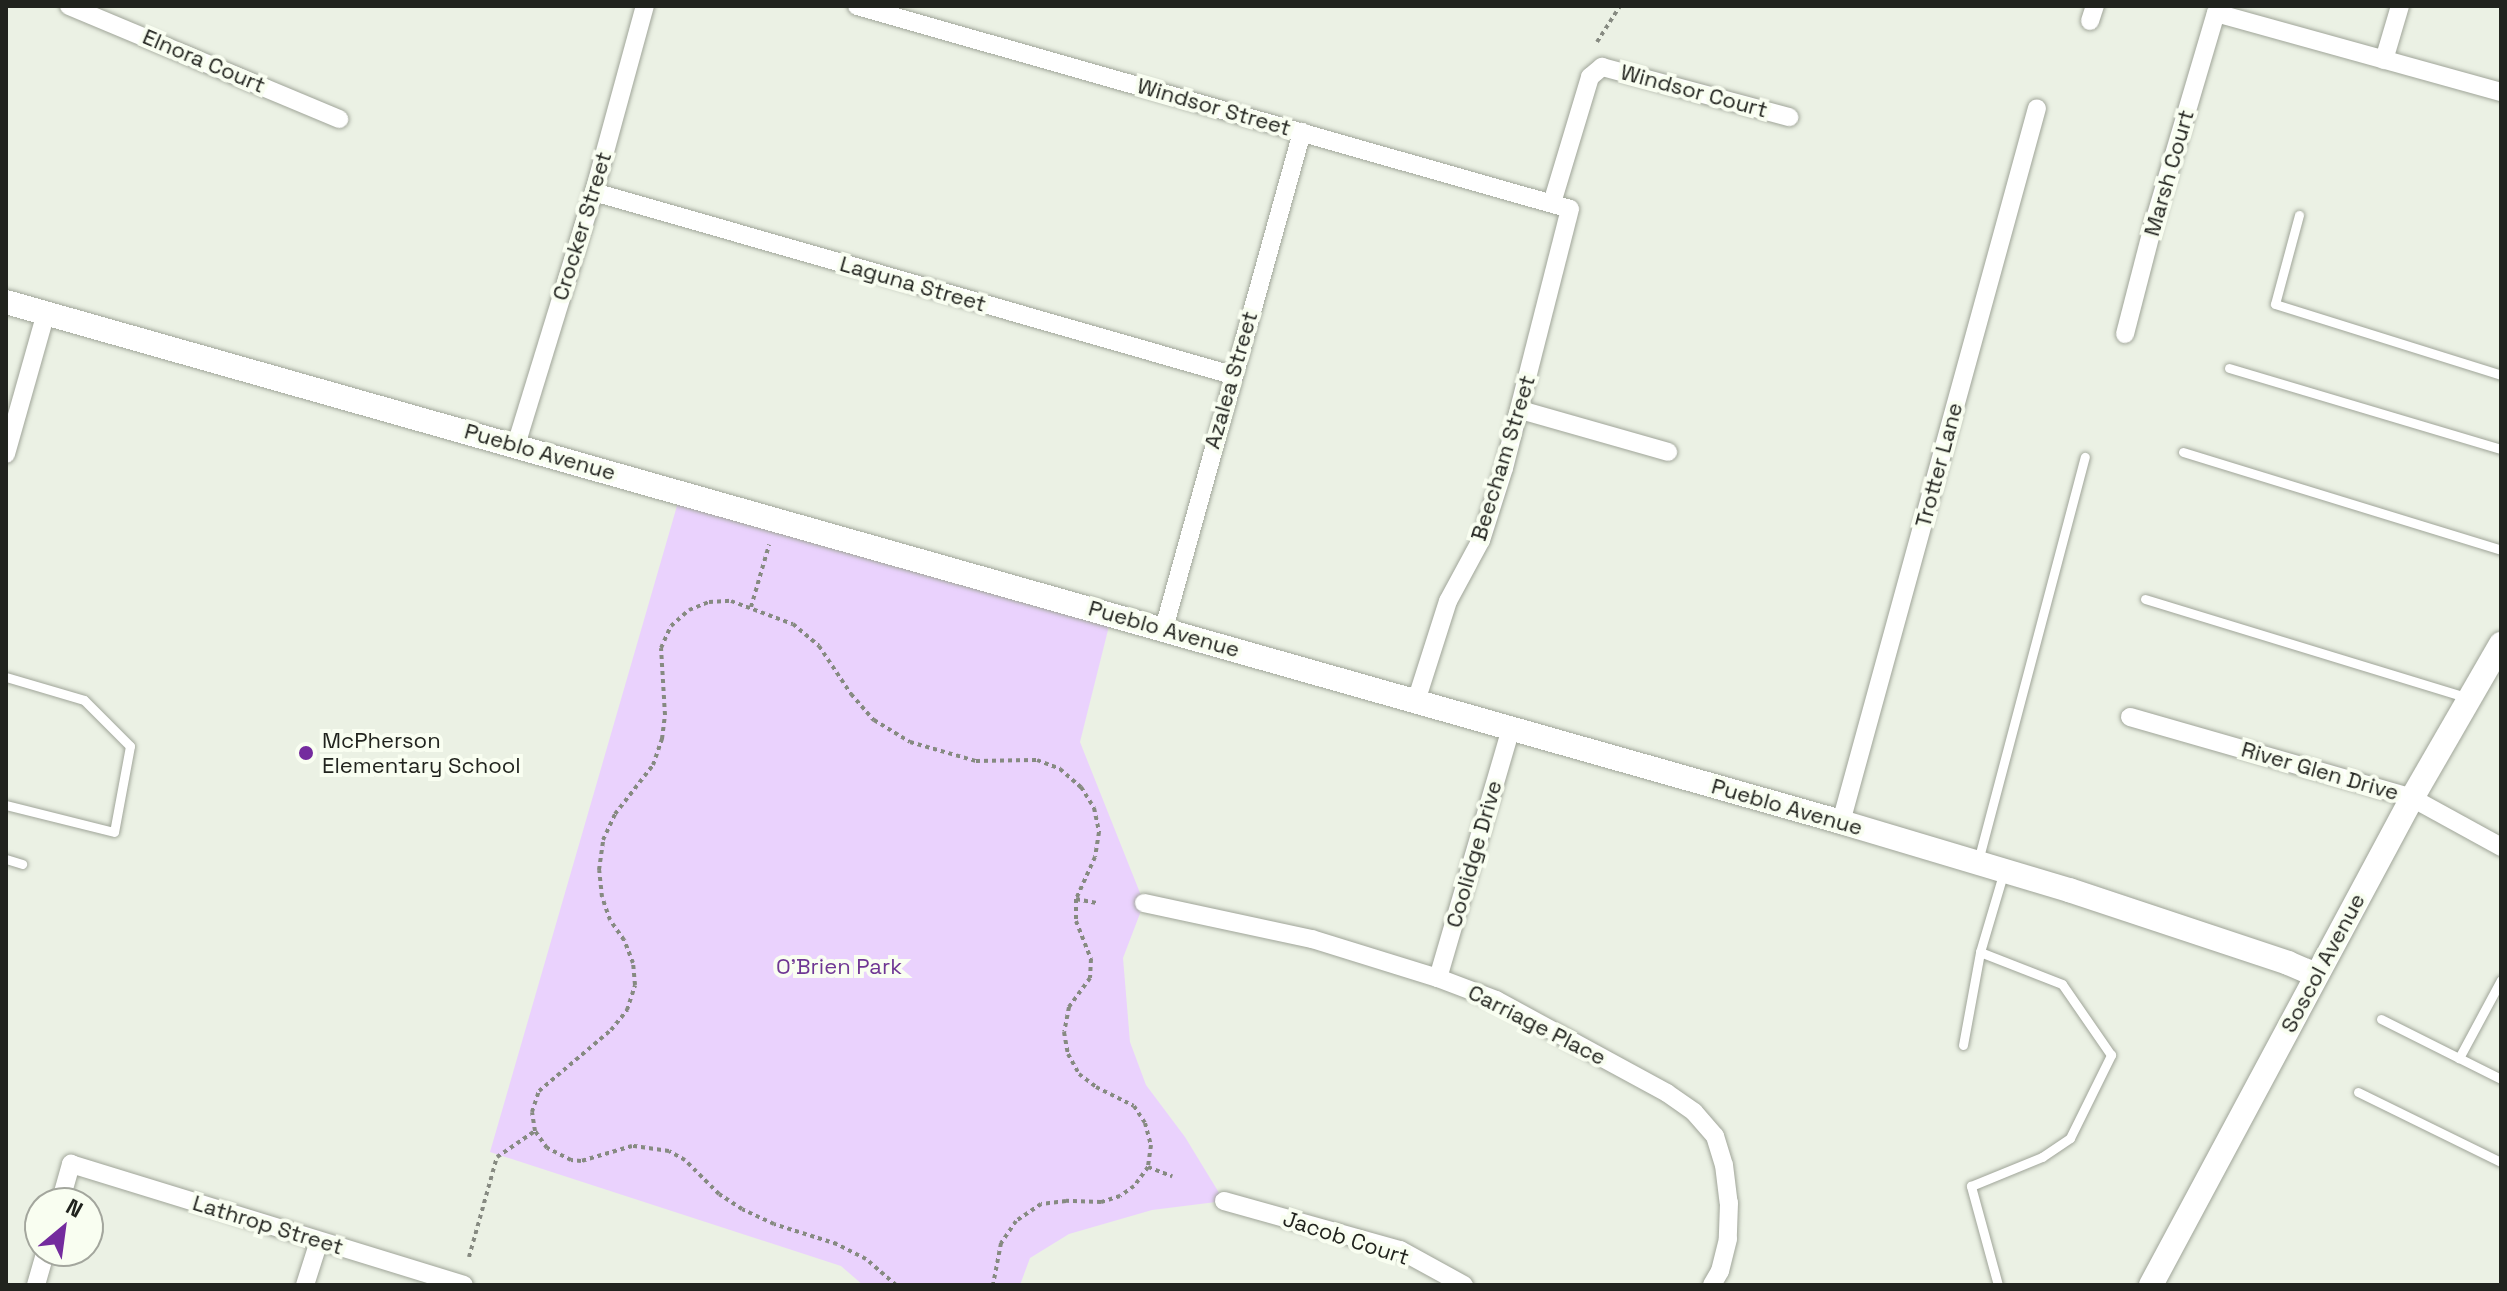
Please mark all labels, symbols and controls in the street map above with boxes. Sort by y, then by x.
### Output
street label: Elnora Court [139,23,269,99]
street label: Windsor Court [1618,59,1770,123]
street label: Windsor Street [1134,72,1294,142]
street label: Marsh Court [2138,107,2200,239]
street label: Crocker Street [547,148,617,304]
street label: Laguna Street [837,251,989,317]
street label: Azalea Street [1199,308,1263,452]
street label: Beecham Street [1465,372,1541,544]
street label: Trotter Lane [1910,400,1968,530]
street label: Pueblo Avenue [461,418,619,486]
street label: Pueblo Avenue [1085,595,1243,663]
place label: McPherson Elementary School [322,727,521,778]
street label: River Glen Drive [2238,736,2402,806]
marker: McPherson Elementary School [297,744,315,762]
street label: Pueblo Avenue [1708,773,1866,841]
street label: Coolidge Drive [1440,777,1508,931]
street label: Soscol Avenue [2275,889,2371,1037]
park label: O'Brien Park [776,954,902,980]
street label: Carriage Place [1464,979,1610,1071]
north arrow [24,1187,104,1267]
street label: Lathrop Street [189,1190,347,1260]
text: N [61,1192,88,1224]
street label: Jacob Court [1280,1205,1412,1271]

